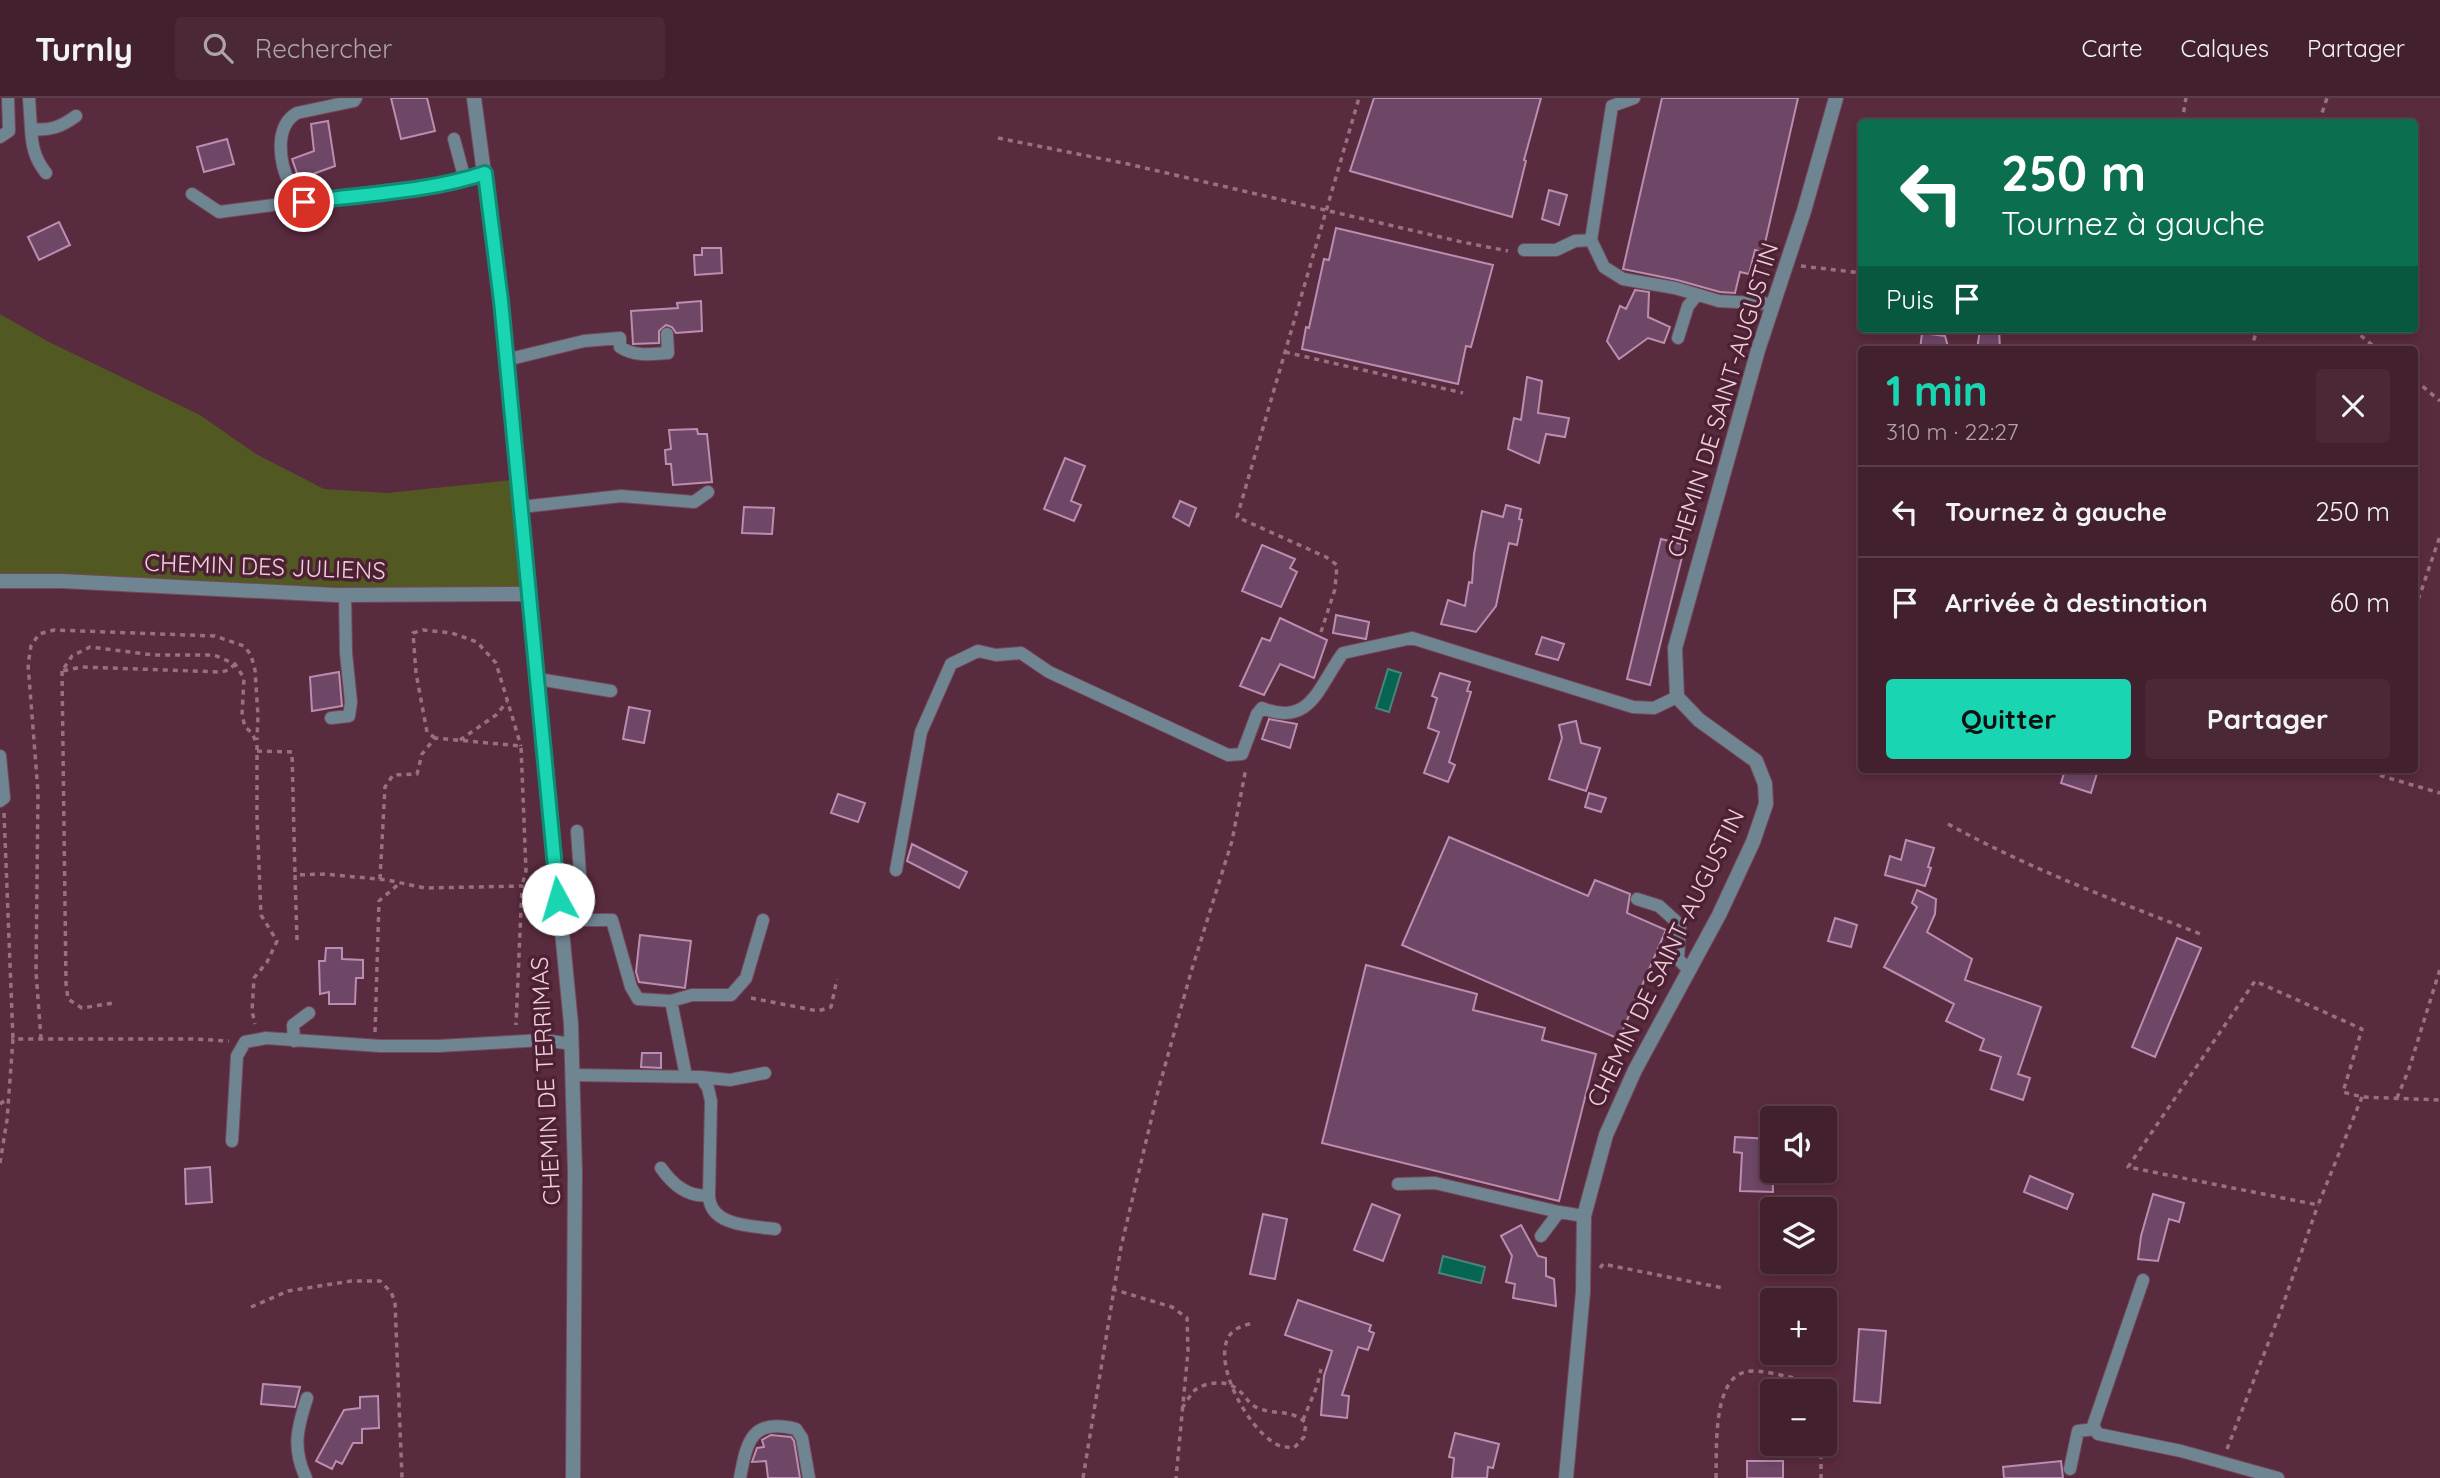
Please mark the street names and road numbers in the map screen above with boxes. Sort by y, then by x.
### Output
street label: CHEMIN DE SAINT-AUGUSTIN [1660,239,1784,561]
street label: CHEMIN DES JULIENS [144,547,386,585]
street label: CHEMIN DE SAINT-AUGUSTIN [1580,804,1750,1111]
street label: CHEMIN DE TERRIMAS [524,956,566,1206]

